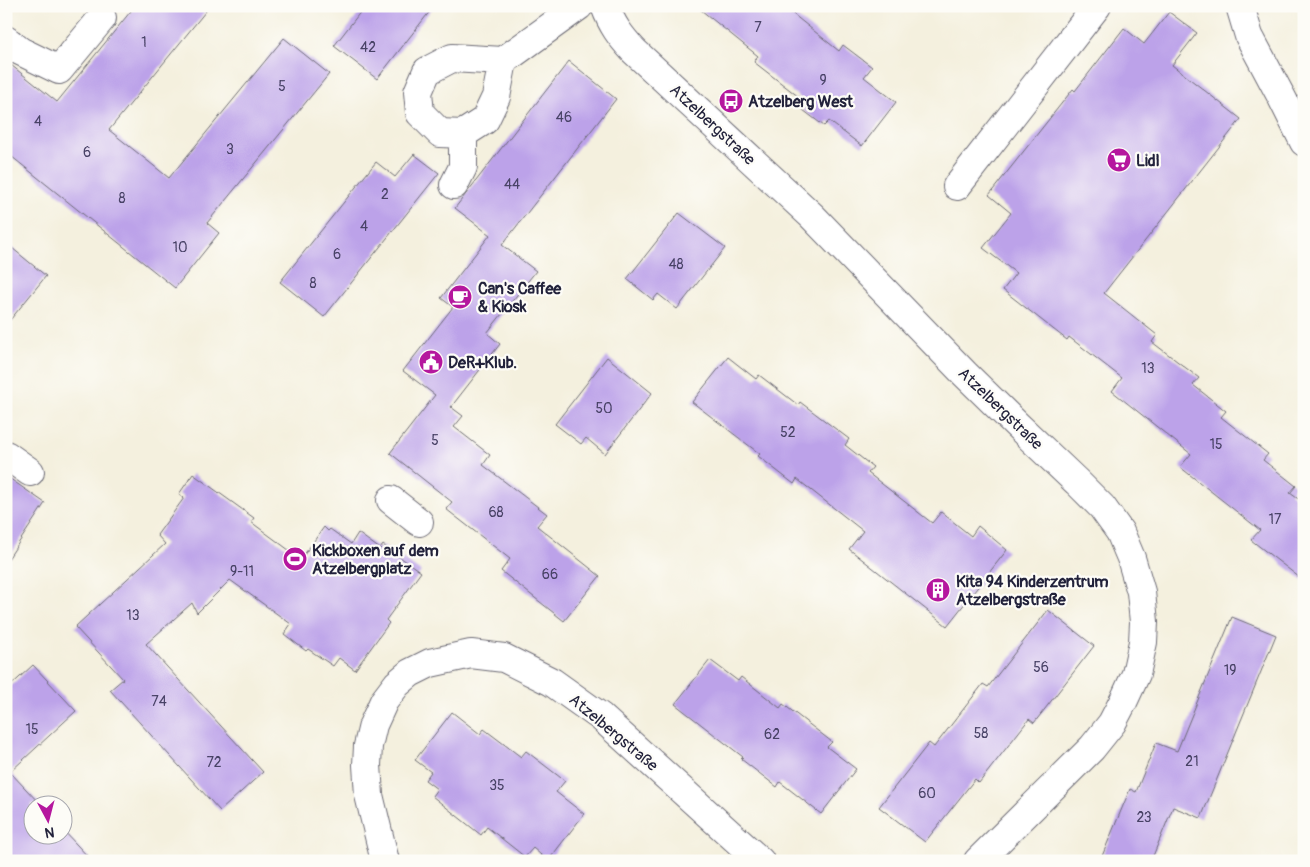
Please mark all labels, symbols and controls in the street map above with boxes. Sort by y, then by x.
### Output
house number: 7 [754,19,762,36]
house number: 1 [141,34,147,51]
house number: 42 [360,39,376,56]
house number: 9 [819,72,827,89]
house number: 5 [278,78,286,95]
street label: Atzelbergstraße [665,80,759,170]
bus stop icon: Atzelberg West [718,88,744,114]
place label: Atzelberg West [748,92,854,112]
house number: 46 [556,109,572,126]
house number: 4 [34,113,42,130]
house number: 3 [226,141,234,158]
house number: 6 [83,144,91,161]
supermarket icon: Lidl [1106,147,1132,173]
place label: Lidl [1136,151,1160,171]
house number: 44 [504,176,520,193]
house number: 2 [381,186,389,203]
house number: 8 [118,190,126,207]
house number: 4 [360,218,368,235]
house number: 10 [172,239,188,256]
house number: 6 [333,246,341,263]
house number: 48 [668,256,684,273]
house number: 8 [309,275,317,292]
place label: Can's Caffee & Kiosk [478,279,562,317]
cafe icon: Can's Caffee & Kiosk [447,284,473,310]
public building icon: DeR+Klub. [418,349,444,375]
place label: DeR+Klub. [448,353,517,373]
house number: 13 [1141,360,1155,377]
street label: Atzelbergstraße [954,363,1047,454]
house number: 50 [595,400,613,417]
house number: 52 [780,424,796,441]
house number: 5 [431,432,439,449]
house number: 15 [1209,436,1223,453]
house number: 68 [488,504,504,521]
house number: 17 [1269,511,1282,528]
place label: Kickboxen auf dem Atzelbergplatz [312,541,439,579]
sports icon: Kickboxen auf dem Atzelbergplatz [282,546,308,572]
house number: 9-11 [230,563,254,580]
house number: 66 [542,566,558,583]
place label: Kita 94 Kinderzentrum Atzelbergstraße [956,572,1109,610]
building icon: Kita 94 Kinderzentrum Atzelbergstraße [925,577,951,603]
house number: 13 [126,607,140,624]
house number: 56 [1033,659,1049,676]
house number: 19 [1224,662,1236,679]
street label: Atzelbergstraße [565,690,662,776]
house number: 74 [151,693,167,710]
house number: 15 [25,721,39,738]
house number: 58 [974,725,988,742]
house number: 62 [764,726,780,743]
house number: 21 [1185,753,1199,770]
house number: 72 [206,754,222,771]
house number: 35 [489,777,505,794]
house number: 60 [918,785,936,802]
north arrow [22,794,72,844]
house number: 23 [1136,809,1152,826]
text: N [44,823,55,841]

